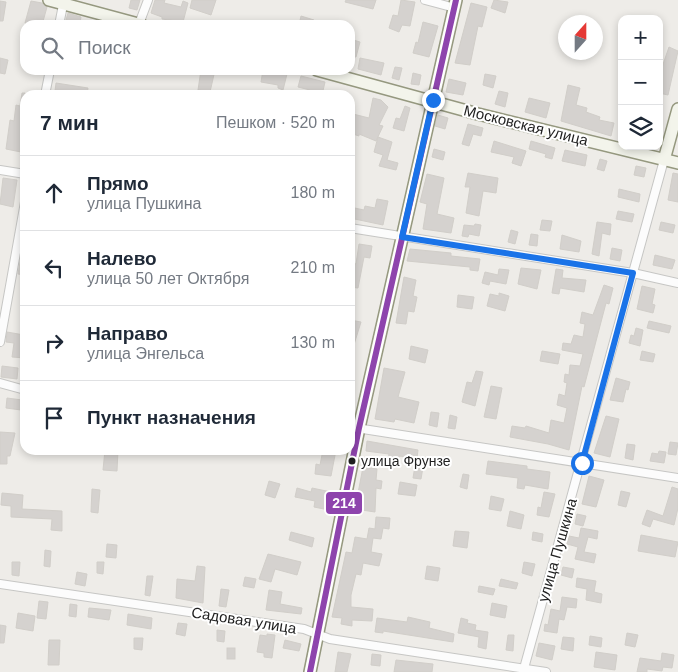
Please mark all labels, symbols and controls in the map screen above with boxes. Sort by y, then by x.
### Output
north arrow [558,15,603,60]
map controls [618,15,663,150]
button: + [618,15,663,60]
search box [20,20,355,75]
icon: search [38,34,66,62]
text: Поиск [78,37,131,58]
button: − [618,60,663,105]
route end [422,89,445,112]
street label: Московская улица [462,101,591,149]
button: layers [618,105,663,150]
text: 7 мин [40,111,99,134]
text: Пешком · 520 m [216,114,335,131]
text: Прямо [87,173,149,194]
icon: ahead [40,179,68,207]
text: 180 m [291,184,335,201]
text: улица Пушкина [87,195,201,212]
text: Налево [87,248,157,269]
icon: left [40,254,68,282]
text: 210 m [291,259,335,276]
text: улица 50 лет Октября [87,270,249,287]
text: Направо [87,323,168,344]
icon: right [40,329,68,357]
text: 130 m [291,334,335,351]
text: улица Энгельса [87,345,204,362]
icon: arrive [40,404,68,432]
text: Пункт назначения [87,407,256,428]
route start [571,452,594,475]
place label: улица Фрунзе [361,453,451,469]
marker: улица Фрунзе [347,456,357,466]
line badge: 214 [325,491,363,515]
text: 214 [332,495,356,511]
street label: улица Пушкина [534,495,580,604]
street label: Садовая улица [190,603,298,637]

